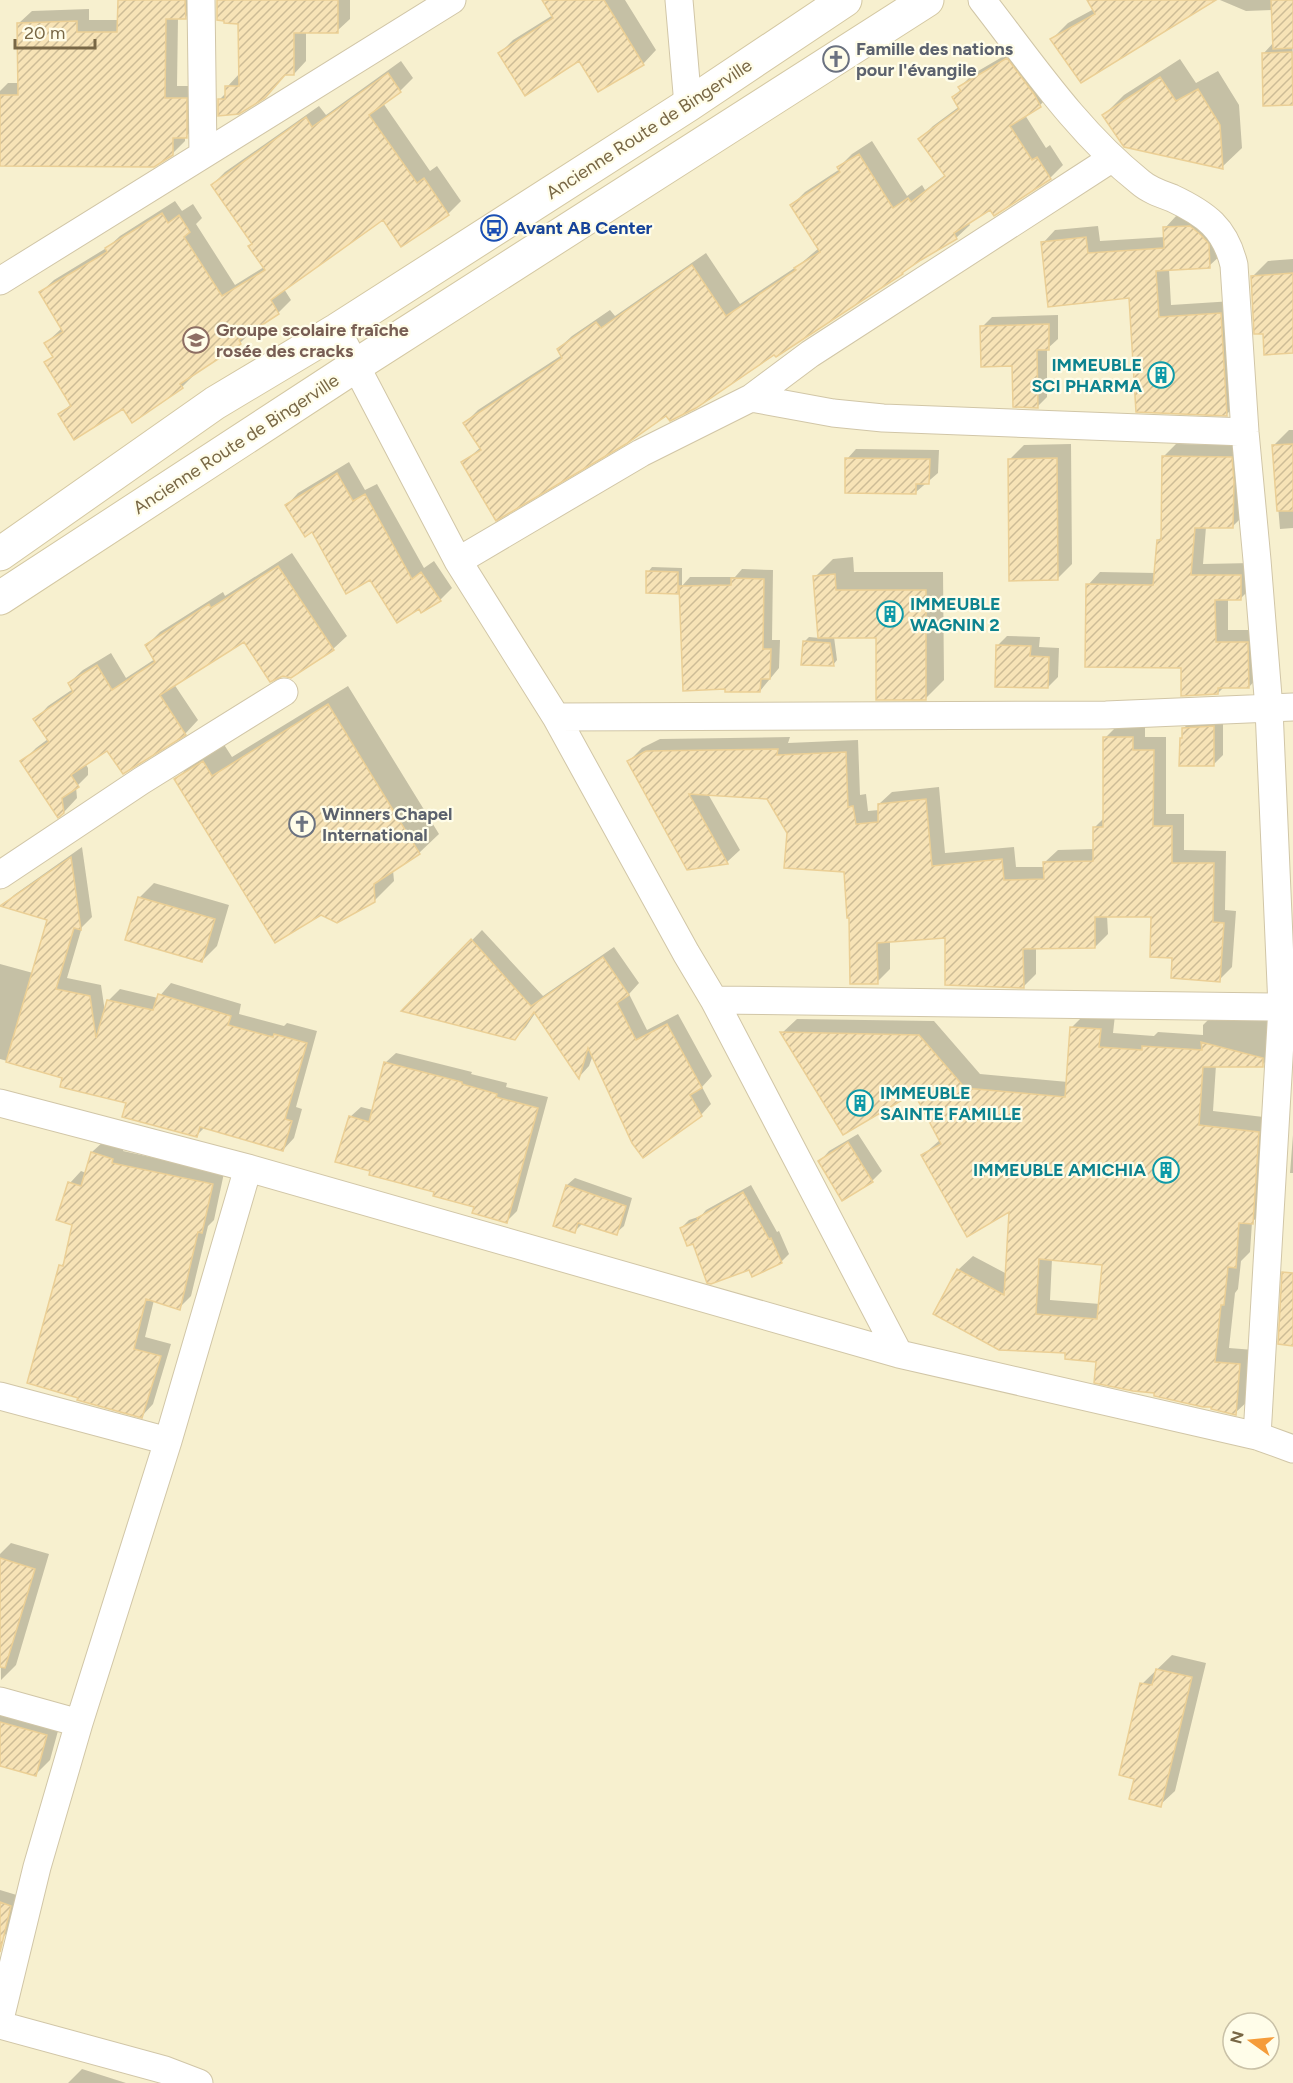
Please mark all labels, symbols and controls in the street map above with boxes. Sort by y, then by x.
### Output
scale bar [15,12,94,50]
text: 20 m [24,22,65,44]
place label: Famille des nations pour l'évangile [856,38,1014,81]
church icon: Famille des nations pour l'évangile [821,44,851,74]
street label: Ancienne Route de Bingerville [542,54,756,204]
bus stop icon: Avant AB Center [479,213,509,243]
place label: Avant AB Center [514,217,653,239]
place label: Groupe scolaire fraîche rosée des cracks [216,319,409,362]
school or university icon: Groupe scolaire fraîche rosée des cracks [181,325,211,355]
place label: IMMEUBLE SCI PHARMA [1031,354,1142,397]
building icon: IMMEUBLE SCI PHARMA [1146,360,1176,390]
street label: Ancienne Route de Bingerville [129,369,343,519]
place label: IMMEUBLE WAGNIN 2 [910,593,1001,636]
building icon: IMMEUBLE WAGNIN 2 [875,599,905,629]
place label: Winners Chapel International [322,803,452,846]
church icon: Winners Chapel International [287,809,317,839]
place label: IMMEUBLE SAINTE FAMILLE [880,1082,1022,1125]
building icon: IMMEUBLE SAINTE FAMILLE [845,1088,875,1118]
building icon: IMMEUBLE AMICHIA [1151,1155,1181,1185]
place label: IMMEUBLE AMICHIA [973,1159,1146,1181]
north arrow [1221,2011,1281,2071]
text: N [1226,2029,1248,2046]

